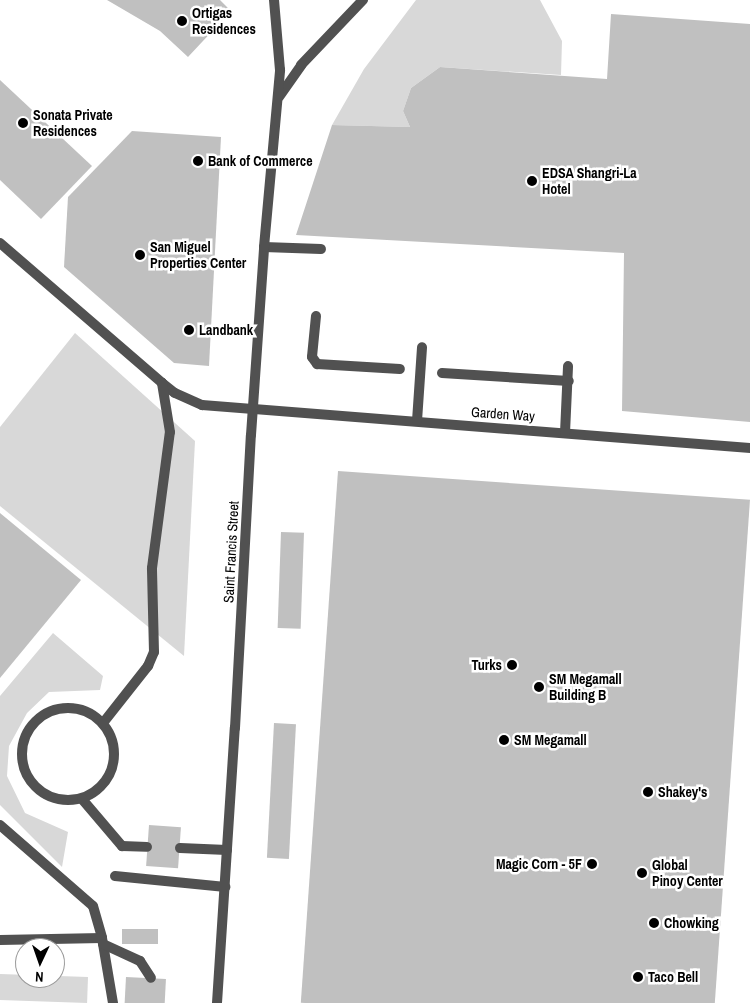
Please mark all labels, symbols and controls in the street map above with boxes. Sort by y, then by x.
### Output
place label: Ortigas Residences [192,5,256,38]
marker: Ortigas Residences [176,15,188,27]
place label: Sonata Private Residences [33,107,113,140]
marker: Sonata Private Residences [17,117,29,129]
place label: Bank of Commerce [208,153,313,169]
marker: Bank of Commerce [192,155,204,167]
place label: EDSA Shangri-La Hotel [542,165,637,198]
marker: EDSA Shangri-La Hotel [526,175,538,187]
place label: San Miguel Properties Center [150,239,246,272]
marker: San Miguel Properties Center [134,249,146,261]
place label: Landbank [199,322,253,338]
marker: Landbank [183,324,195,336]
street label: Garden Way [470,403,536,425]
street label: Saint Francis Street [220,501,242,603]
place label: Turks [472,657,502,673]
marker: Turks [506,659,518,671]
place label: SM Megamall Building B [549,671,622,704]
marker: SM Megamall Building B [533,681,545,693]
place label: SM Megamall [514,732,587,748]
marker: SM Megamall [498,734,510,746]
place label: Shakey's [658,784,707,800]
marker: Shakey's [642,786,654,798]
place label: Magic Corn - 5F [496,856,582,872]
place label: Global Pinoy Center [652,857,723,890]
marker: Magic Corn - 5F [586,858,598,870]
marker: Global Pinoy Center [636,867,648,879]
place label: Chowking [664,915,719,931]
marker: Chowking [648,917,660,929]
north arrow [15,938,65,988]
text: N [35,968,44,986]
place label: Taco Bell [648,969,698,985]
marker: Taco Bell [632,971,644,983]

